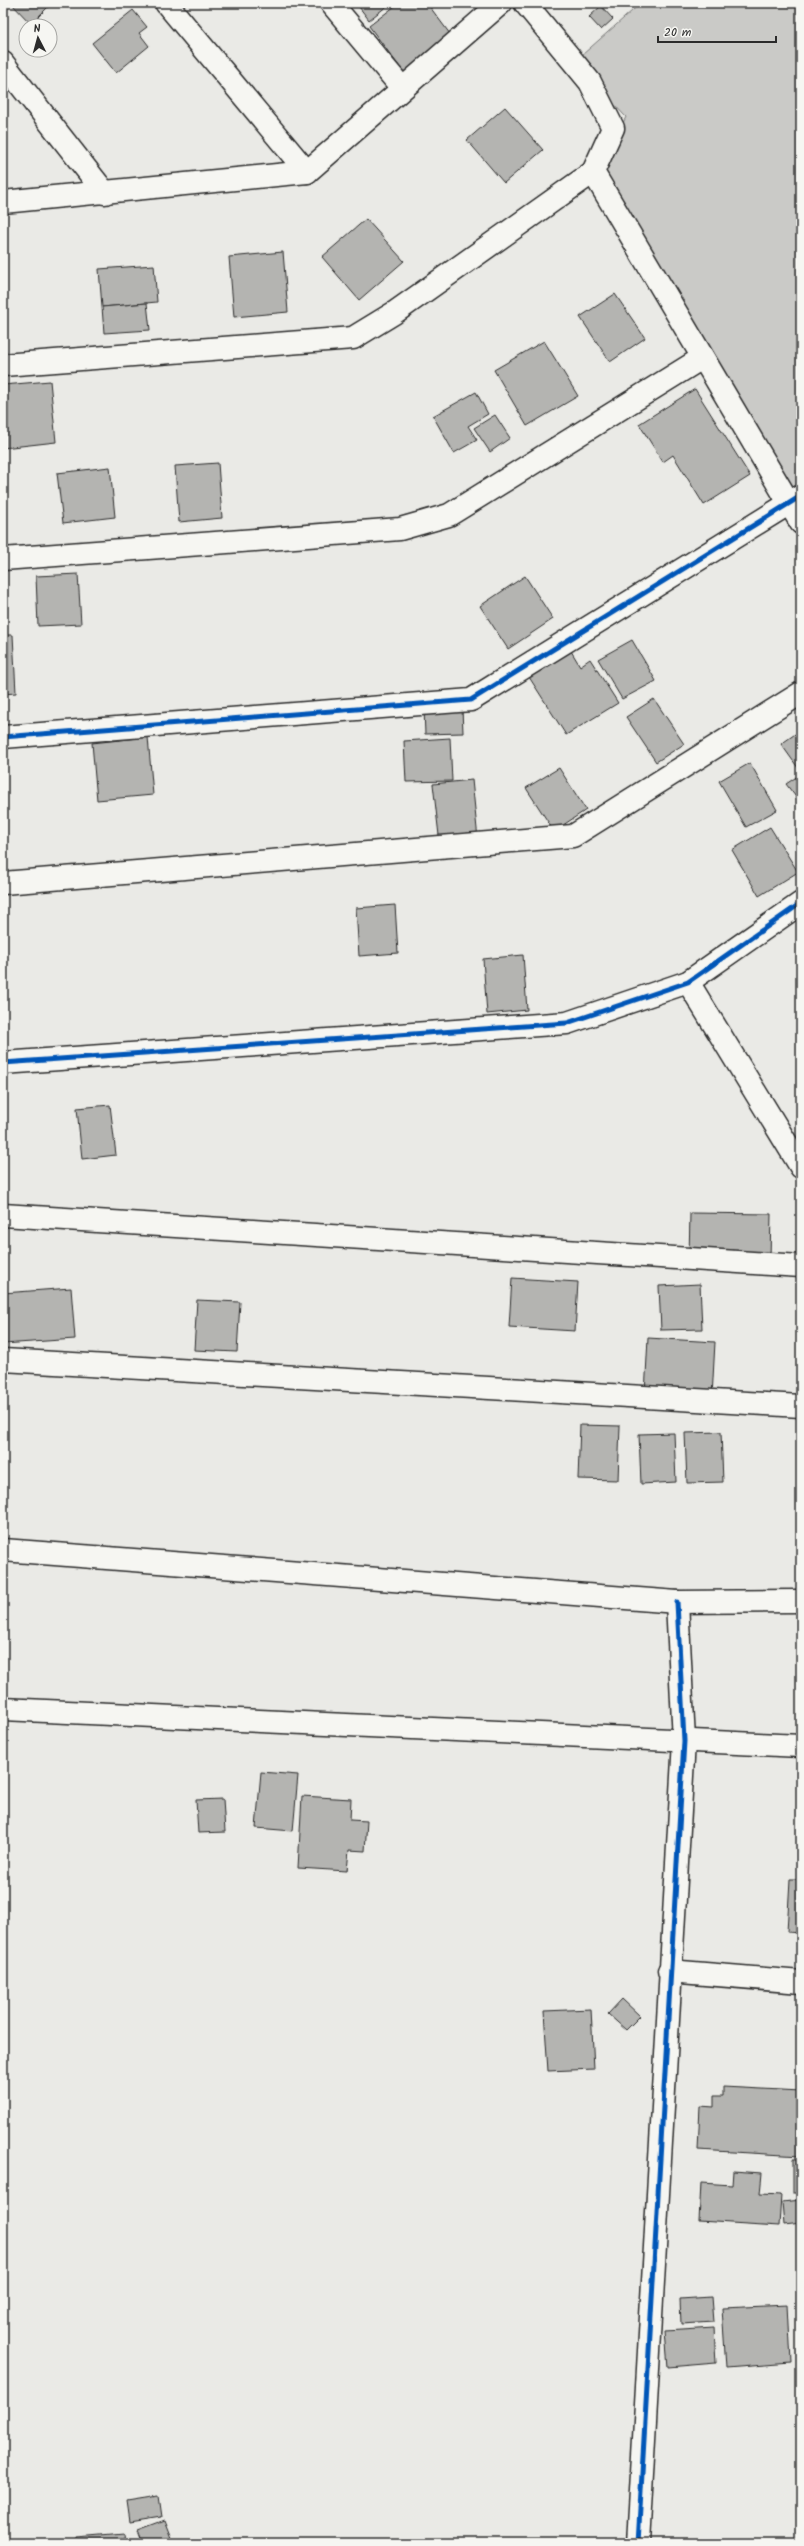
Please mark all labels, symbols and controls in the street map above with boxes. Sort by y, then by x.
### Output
north arrow [18,18,58,58]
scale bar [658,18,776,44]
text: N [33,20,42,38]
text: 20 m [664,23,692,42]

